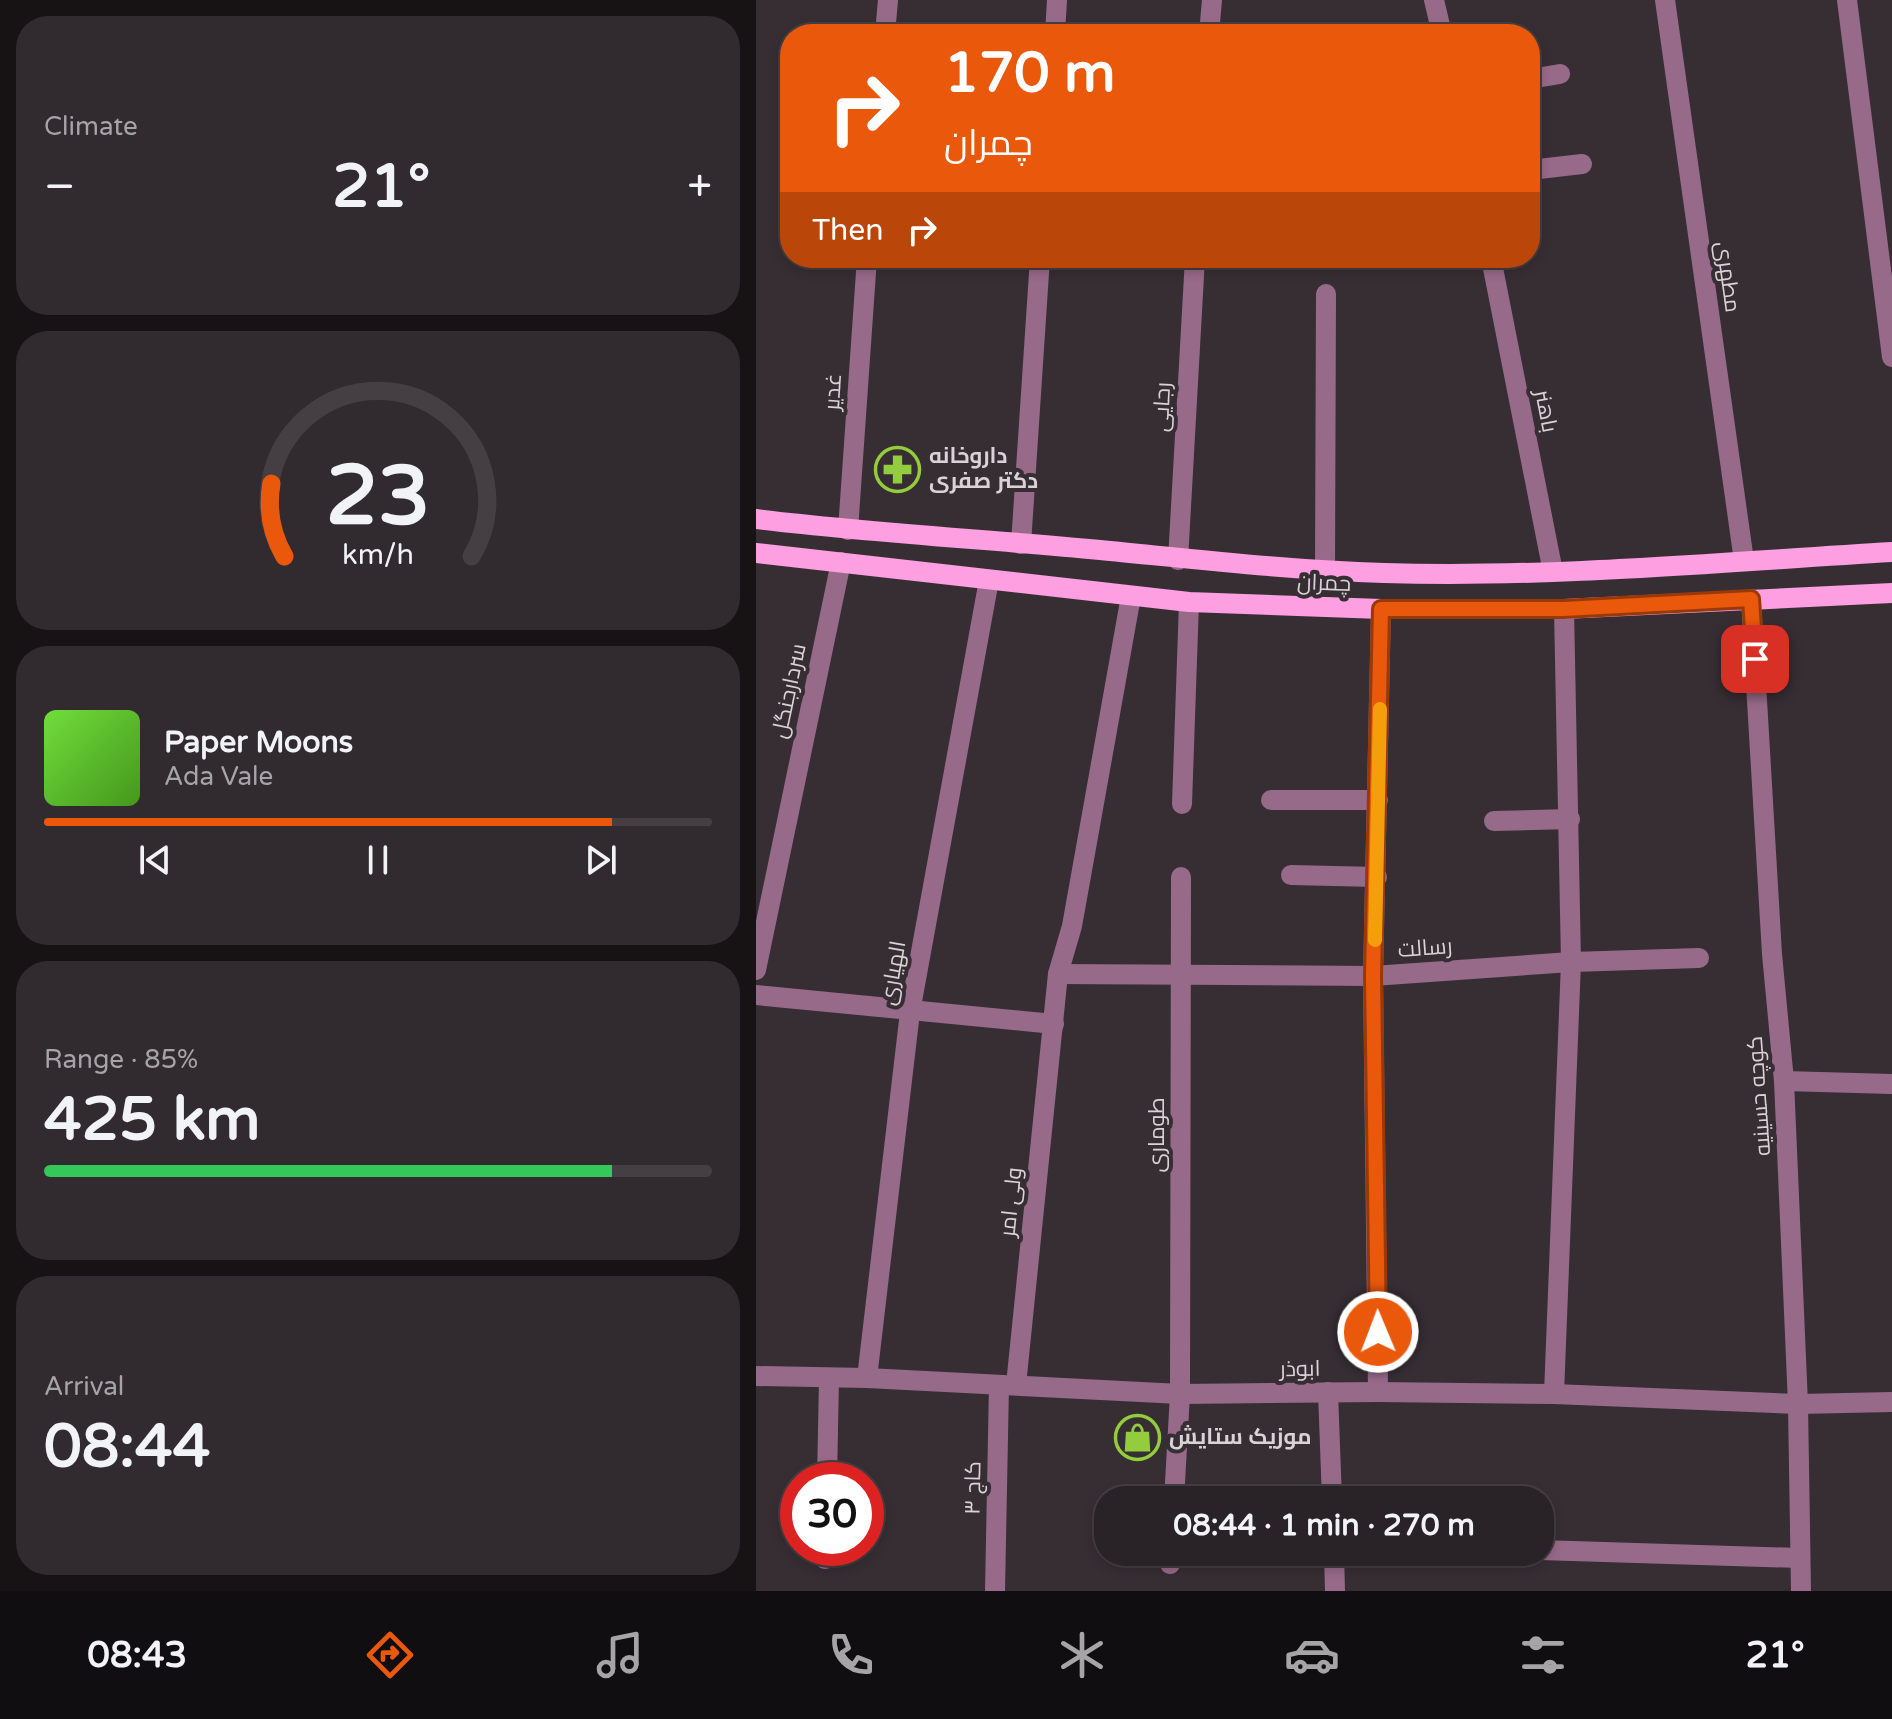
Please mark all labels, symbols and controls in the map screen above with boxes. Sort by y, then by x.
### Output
text: 170 m [944,40,1115,107]
icon: right [812,56,916,160]
text: Climate [44,111,138,142]
text: چمران [944,122,1033,165]
text: 21° [332,151,430,223]
text: − [44,161,75,214]
text: + [687,161,712,214]
icon: right [900,208,944,252]
text: Then [812,212,884,249]
street label: مطهری [1710,240,1746,314]
street label: غدیر [819,372,847,413]
street label: رجایی [1148,381,1176,433]
street label: باهنر [1529,385,1563,435]
place label: داروخانه دکتر صفری [929,443,1038,494]
pharmacy icon: داروخانه دکتر صفری [874,445,922,493]
text: 23 [326,446,430,546]
text: km/h [342,538,414,572]
street label: چمران [1296,569,1352,598]
pin [1721,625,1789,693]
icon: arrive [1733,637,1777,681]
street label: سردارجنگل [766,641,812,741]
text: Paper Moons [164,724,353,761]
text: Ada Vale [164,761,273,792]
icon: previous [133,838,177,882]
icon: pause [356,838,400,882]
icon: next [579,838,623,882]
street label: رسالت [1397,933,1453,963]
street label: الهیاری [875,939,911,1007]
street label: کوچه حسینیه [1742,1035,1777,1157]
text: Range · 85% [44,1044,198,1075]
text: 425 km [44,1084,260,1156]
street label: طوماری [1144,1097,1170,1173]
street label: ولی امر [994,1166,1028,1240]
position arrow [1336,1290,1420,1374]
street label: ابوذر [1277,1356,1321,1382]
text: Arrival [44,1371,124,1402]
text: 08:44 [44,1411,210,1483]
shop icon: موزیک ستایش [1114,1413,1162,1461]
place label: موزیک ستایش [1169,1424,1312,1450]
street label: کاج ۳ [960,1461,987,1515]
speed limit sign: 30 [780,1462,884,1566]
text: 08:44 · 1 min · 270 m [1173,1507,1475,1544]
icon: directions [362,1627,418,1683]
icon: music [592,1627,648,1683]
icon: phone [823,1627,879,1683]
icon: climate [1054,1627,1110,1683]
icon: car [1284,1627,1340,1683]
icon: filters [1515,1627,1571,1683]
text: 08:43 [87,1634,187,1677]
text: 21° [1746,1634,1805,1677]

